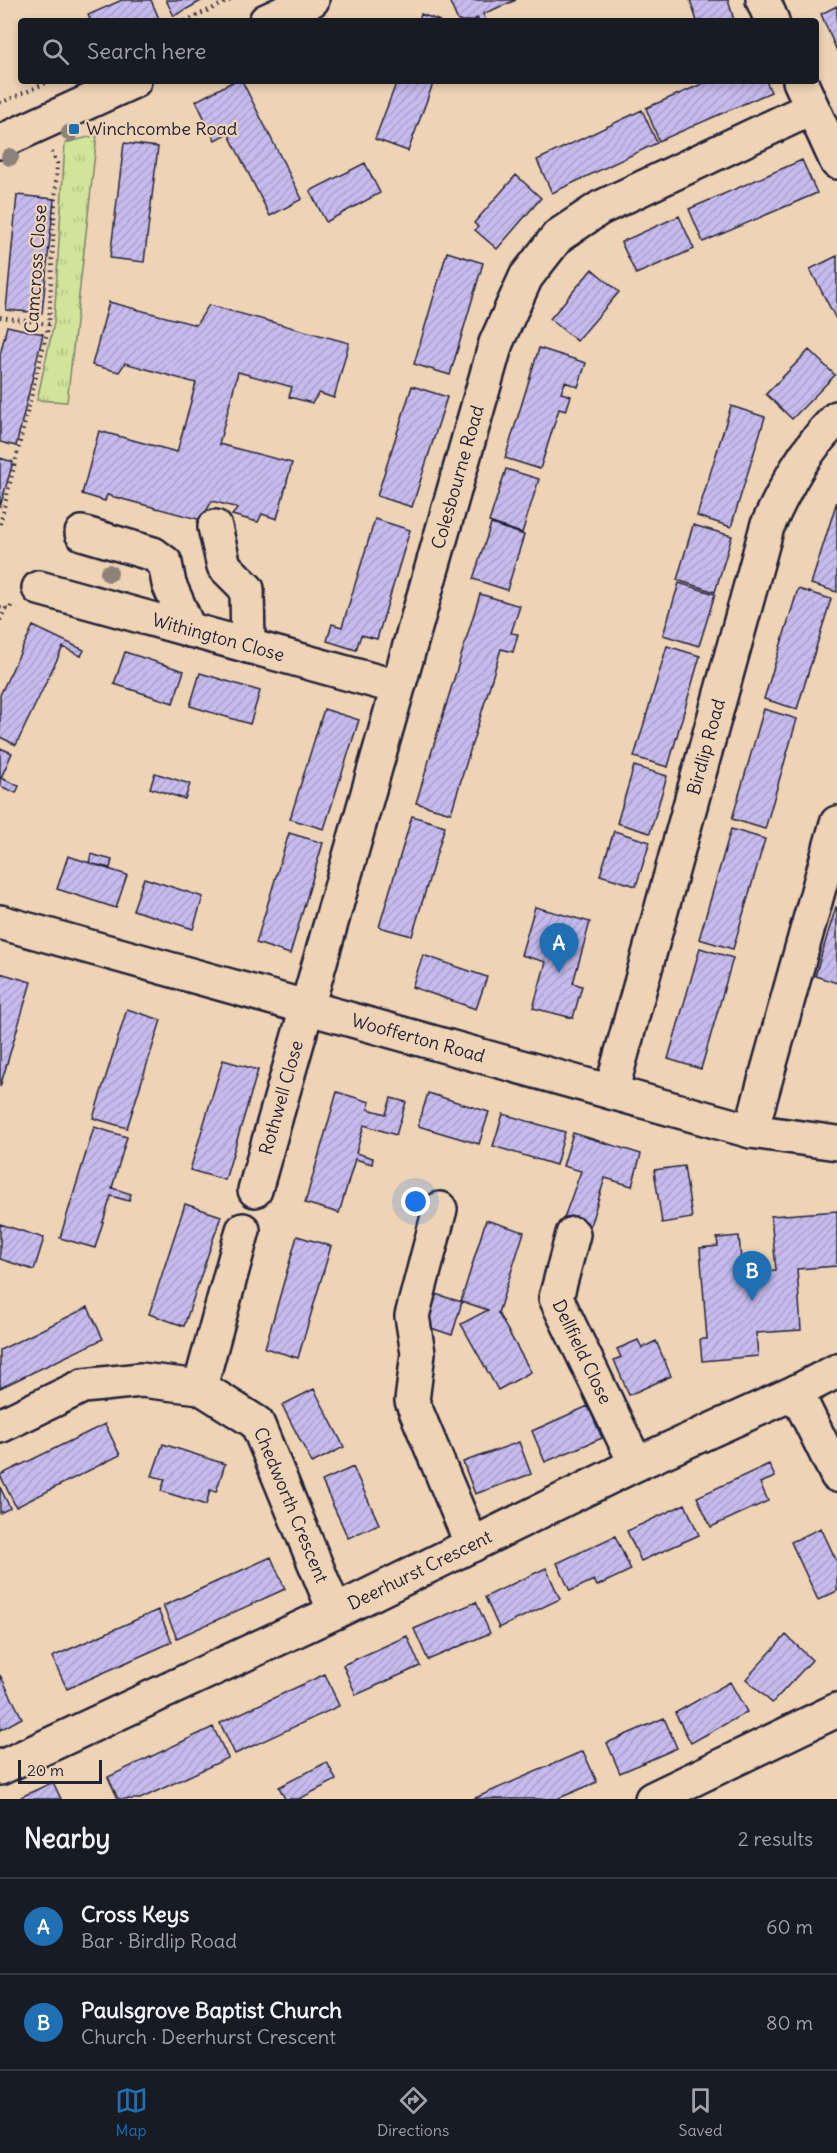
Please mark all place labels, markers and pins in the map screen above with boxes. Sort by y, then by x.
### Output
place label: Winchcombe Road [86,117,238,140]
marker: Winchcombe Road [67,122,81,136]
pin: A [540,924,578,973]
pin: B [732,1252,771,1301]

